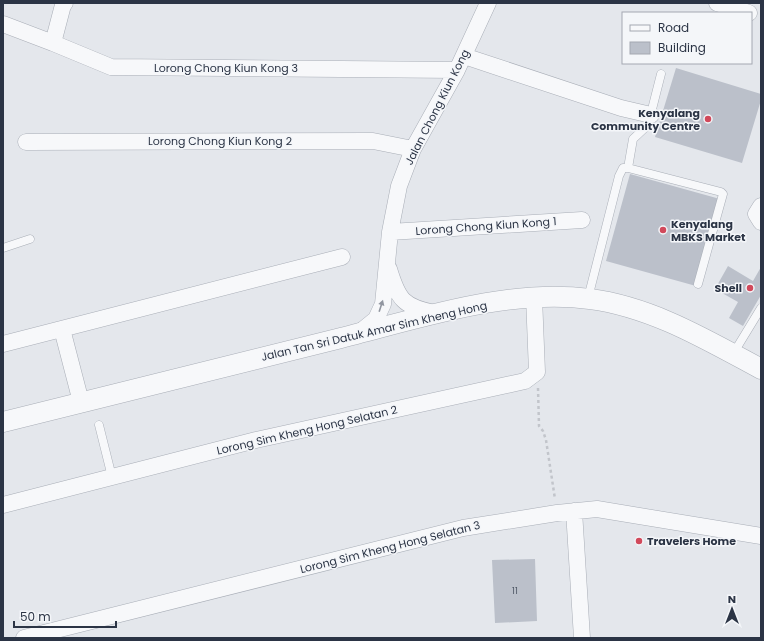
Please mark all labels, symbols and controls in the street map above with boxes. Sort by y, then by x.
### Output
legend [622,12,752,64]
text: Road [658,19,689,36]
text: Building [658,39,706,56]
street label: Jalan Chong Kiun Kong [401,46,473,168]
street label: Lorong Chong Kiun Kong 3 [154,60,298,76]
place label: Kenyalang Community Centre [591,105,700,134]
marker: Kenyalang Community Centre [703,114,713,124]
street label: Lorong Chong Kiun Kong 2 [148,133,292,149]
street label: Lorong Chong Kiun Kong 1 [415,213,557,239]
place label: Kenyalang MBKS Market [671,216,746,245]
marker: Kenyalang MBKS Market [658,225,668,235]
place label: Shell [715,280,742,296]
marker: Shell [745,283,755,293]
street label: Jalan Tan Sri Datuk Amar Sim Kheng Hong [259,297,489,365]
one-way arrow [378,299,384,311]
street label: Lorong Sim Kheng Hong Selatan 2 [215,401,399,459]
street label: Lorong Sim Kheng Hong Selatan 3 [298,517,482,577]
place label: Travelers Home [647,533,736,549]
marker: Travelers Home [634,536,644,546]
house number: 11 [512,585,518,597]
north arrow [712,589,752,629]
text: N [728,591,736,607]
scale bar [14,603,116,629]
text: 50 m [20,608,51,625]

